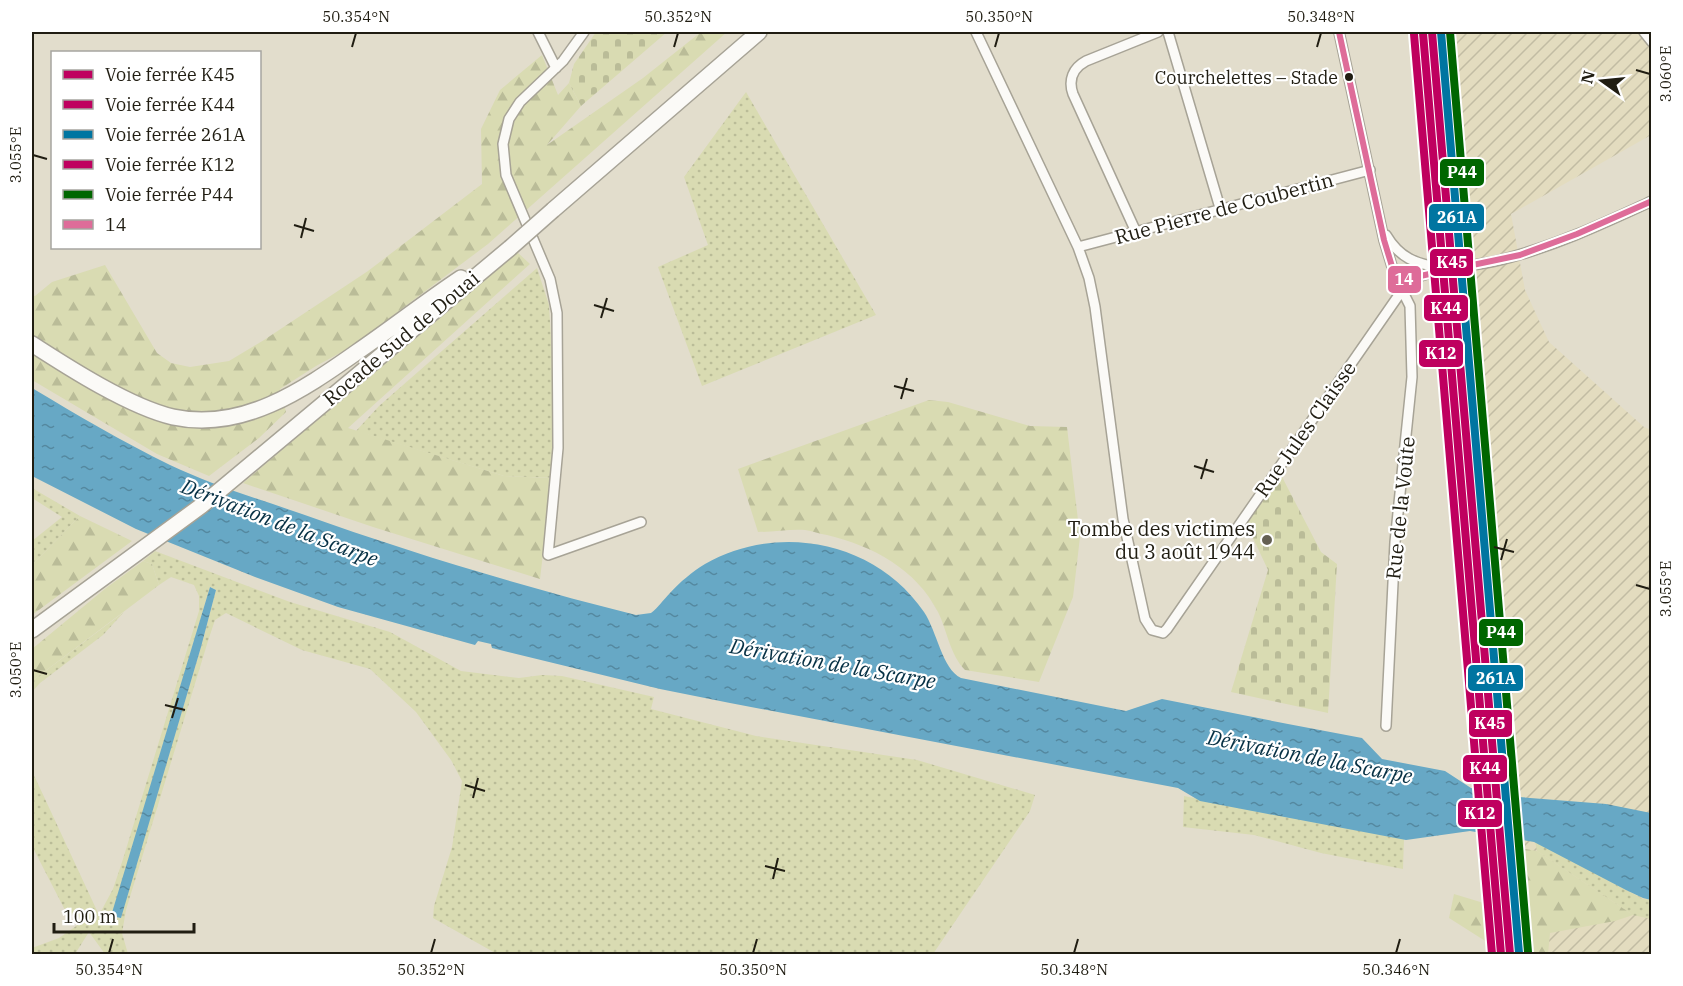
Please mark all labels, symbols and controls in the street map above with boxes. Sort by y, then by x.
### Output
text: 50.354°N [322,7,390,26]
text: 50.352°N [644,7,712,26]
text: 50.350°N [965,7,1033,26]
text: 50.348°N [1287,7,1355,26]
text: 3.060°E [1656,46,1675,102]
legend [51,51,261,249]
north arrow [1572,51,1632,111]
text: Voie ferrée K45 [105,63,235,86]
place label: Courchelettes – Stade [1155,66,1338,89]
text: N [1576,68,1599,86]
marker: Courchelettes – Stade [1343,71,1355,83]
text: Voie ferrée K44 [105,93,235,116]
text: Voie ferrée 261A [105,123,246,146]
text: 3.055°E [6,127,25,183]
text: Voie ferrée K12 [105,153,235,176]
line badge: P44 [1439,158,1485,187]
text: P44 [1447,162,1477,182]
street label: Rue Pierre de Coubertin [1111,166,1337,250]
text: Voie ferrée P44 [105,183,234,206]
line badge: 261A [1428,203,1485,232]
text: 261A [1437,207,1477,227]
text: 14 [105,213,127,236]
line badge: K45 [1429,248,1474,277]
text: K45 [1436,252,1468,272]
street label: Rocade Sud de Douai [317,264,485,412]
line badge: 14 [1387,265,1422,294]
text: 14 [1394,269,1414,289]
line badge: K44 [1423,294,1469,322]
text: K44 [1430,298,1462,318]
line badge: K12 [1418,339,1464,368]
text: K12 [1425,343,1457,363]
street label: Rue Jules Claisse [1248,356,1362,502]
street label: Rue de la Voûte [1379,435,1421,581]
water label: Dérivation de la Scarpe [177,471,383,573]
place label: Tombe des victimes du 3 août 1944 [1068,515,1255,565]
marker: Tombe des victimes du 3 août 1944 [1260,533,1274,547]
text: 3.055°E [1656,561,1675,617]
line badge: P44 [1478,618,1524,647]
text: P44 [1486,622,1516,642]
water label: Dérivation de la Scarpe [727,631,939,695]
text: 3.050°E [6,642,25,698]
line badge: 261A [1467,664,1524,692]
text: 261A [1476,668,1516,688]
line badge: K45 [1468,709,1513,738]
text: K45 [1474,713,1506,733]
water label: Dérivation de la Scarpe [1204,722,1416,790]
line badge: K44 [1462,754,1508,783]
text: K44 [1469,758,1501,778]
line badge: K12 [1457,799,1503,828]
text: K12 [1464,803,1496,823]
scale bar [54,896,194,934]
text: 100 m [63,905,117,928]
text: 50.354°N [75,960,143,979]
text: 50.352°N [397,960,465,979]
text: 50.350°N [719,960,787,979]
text: 50.348°N [1040,960,1108,979]
text: 50.346°N [1362,960,1430,979]

